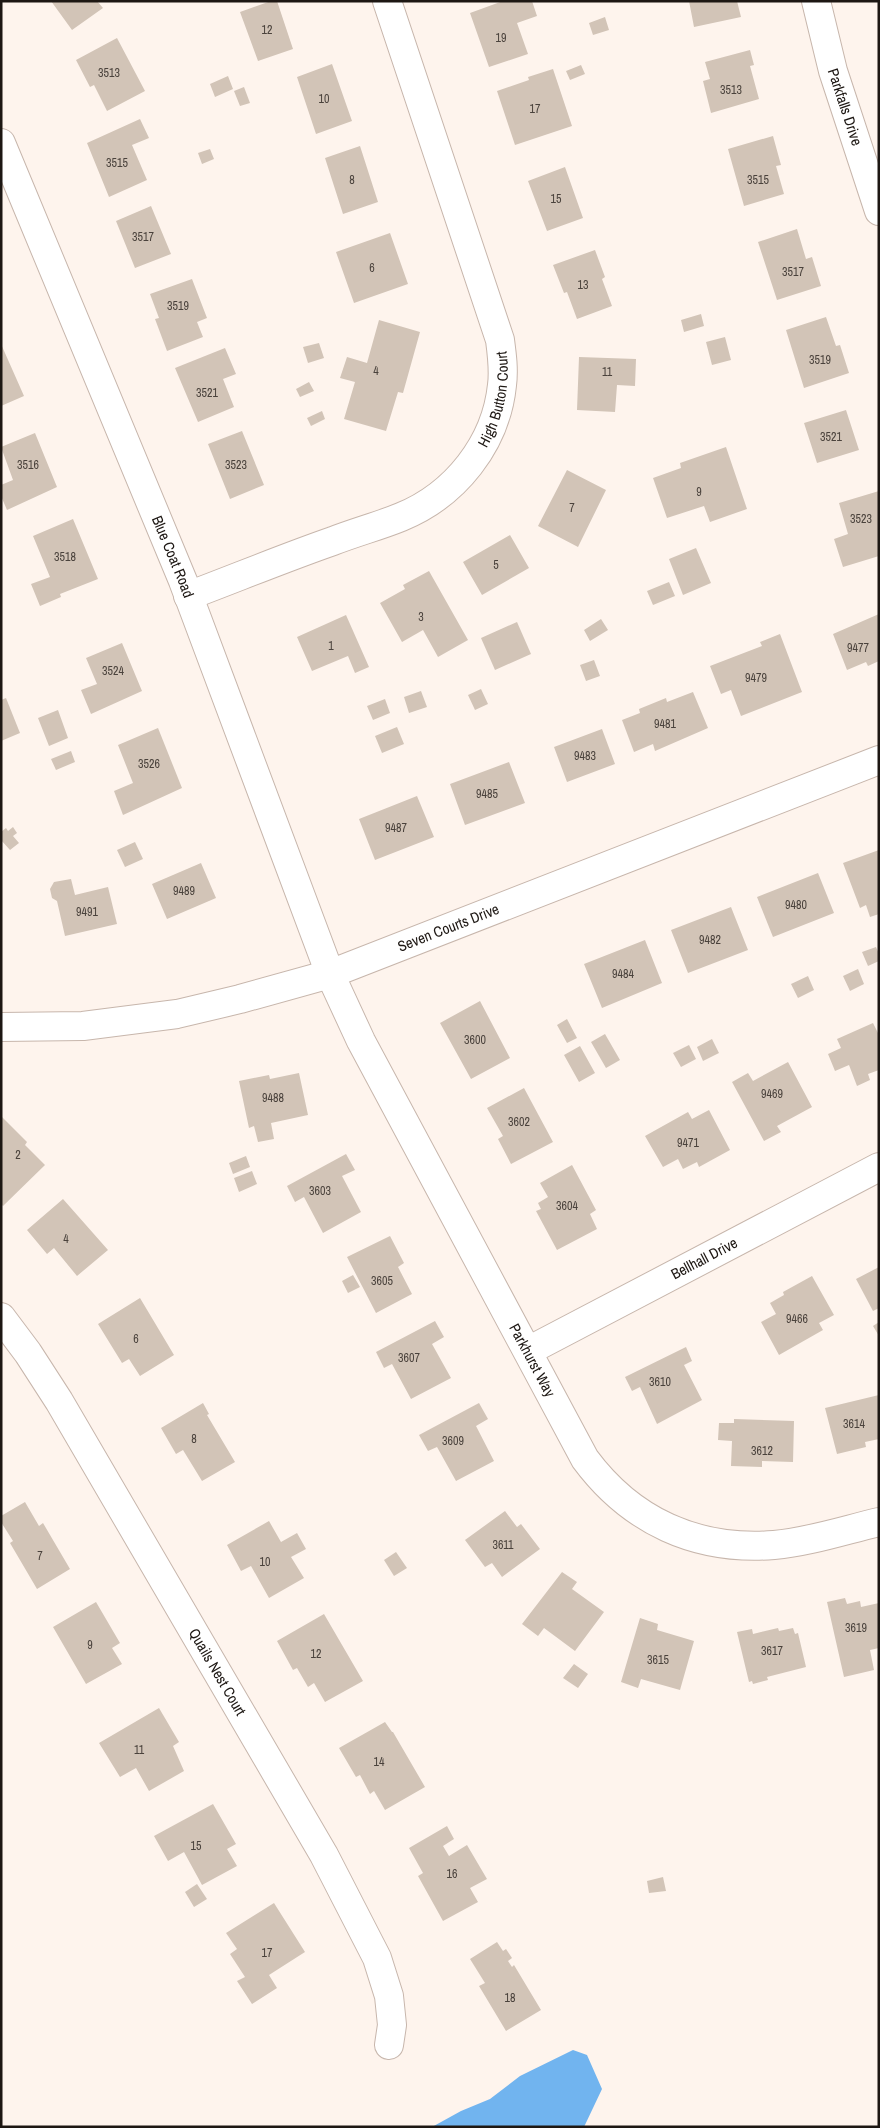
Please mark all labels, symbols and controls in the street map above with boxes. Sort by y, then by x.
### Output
house number: 12 [262,22,272,38]
house number: 19 [496,30,506,46]
house number: 3513 [98,65,120,81]
street label: Parkfalls Drive [823,66,868,148]
house number: 3513 [720,82,742,98]
house number: 10 [319,91,329,107]
house number: 17 [530,101,541,117]
house number: 3515 [106,155,128,171]
house number: 8 [349,172,355,188]
house number: 3515 [747,172,769,188]
house number: 15 [551,191,562,207]
house number: 3517 [132,229,154,245]
house number: 6 [369,260,375,276]
house number: 3517 [782,264,804,280]
house number: 13 [578,277,588,293]
house number: 3519 [167,298,189,314]
street label: High Button Court [472,350,513,451]
house number: 3519 [809,352,831,368]
house number: 4 [373,363,379,379]
house number: 11 [602,364,613,380]
house number: 3521 [196,385,218,401]
house number: 3521 [820,429,842,445]
house number: 3516 [17,457,39,473]
house number: 3523 [225,457,247,473]
house number: 9 [696,484,702,500]
house number: 7 [569,500,575,516]
house number: 3523 [850,511,872,527]
street label: Blue Coat Road [147,512,199,601]
house number: 3518 [54,549,76,565]
house number: 5 [493,557,499,573]
house number: 3 [418,609,424,625]
house number: 1 [328,638,334,654]
house number: 9477 [847,640,869,656]
house number: 3524 [102,663,124,679]
house number: 9479 [745,670,767,686]
house number: 9481 [654,716,676,732]
house number: 9483 [574,748,596,764]
house number: 3526 [138,756,160,772]
house number: 9485 [476,786,498,802]
house number: 9487 [385,820,407,836]
house number: 9489 [173,883,195,899]
house number: 9480 [785,897,807,913]
street label: Seven Courts Drive [394,898,502,957]
house number: 9491 [76,904,98,920]
house number: 9482 [699,932,721,948]
house number: 9484 [612,966,634,982]
house number: 3600 [464,1032,486,1048]
house number: 9469 [761,1086,783,1102]
house number: 9488 [262,1090,284,1106]
house number: 3602 [508,1114,530,1130]
house number: 9471 [677,1135,699,1151]
house number: 2 [15,1147,21,1163]
house number: 3603 [309,1183,331,1199]
house number: 3604 [556,1198,578,1214]
house number: 4 [63,1231,69,1247]
street label: Bellhall Drive [667,1232,741,1284]
house number: 3605 [371,1273,393,1289]
house number: 9466 [786,1311,808,1327]
street label: Parkhurst Way [504,1320,561,1401]
house number: 6 [133,1331,139,1347]
house number: 3607 [398,1350,420,1366]
house number: 3610 [649,1374,671,1390]
house number: 3614 [843,1416,865,1432]
house number: 8 [191,1431,197,1447]
house number: 3609 [442,1433,464,1449]
house number: 3612 [751,1443,773,1459]
house number: 3611 [492,1537,514,1553]
house number: 7 [37,1548,43,1564]
house number: 10 [260,1554,270,1570]
house number: 3619 [845,1620,867,1636]
street label: Quails Nest Court [184,1624,252,1720]
house number: 9 [87,1637,93,1653]
house number: 3617 [761,1643,783,1659]
house number: 12 [311,1646,321,1662]
house number: 3615 [647,1652,669,1668]
house number: 11 [134,1742,145,1758]
house number: 14 [374,1754,385,1770]
house number: 15 [191,1838,202,1854]
house number: 16 [447,1866,457,1882]
house number: 17 [262,1945,273,1961]
house number: 18 [505,1990,515,2006]

